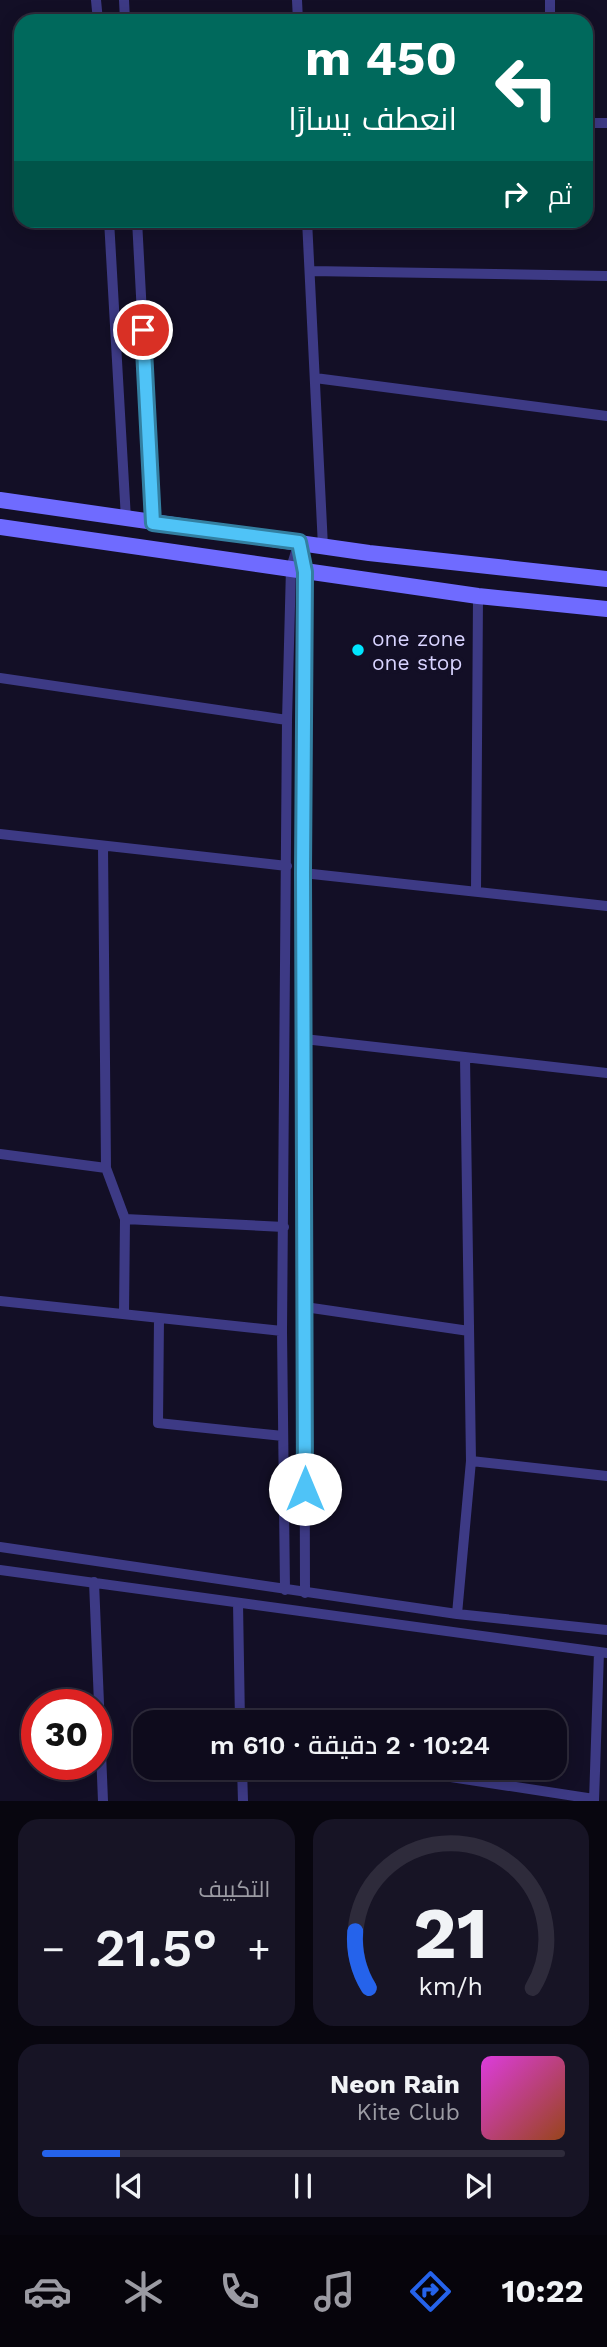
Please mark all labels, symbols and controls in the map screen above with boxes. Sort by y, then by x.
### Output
text: 450 m [305,29,457,87]
icon: left [481,42,572,133]
text: انعطف يسارًا [288,100,457,138]
icon: right [496,175,534,213]
text: ثم [548,180,572,210]
pin [113,300,173,360]
icon: arrive [124,311,162,349]
place label: one zone one stop [372,626,466,675]
marker: one zone one stop [350,642,366,658]
position arrow [268,1452,342,1526]
speed limit sign: 30 [21,1689,112,1780]
text: 10:24 · 2 دقيقة · 610 m [210,1730,490,1760]
text: التكييف [198,1876,271,1903]
text: 21 [413,1891,488,1977]
text: 21.5° [95,1918,217,1979]
text: − [42,1927,65,1971]
text: + [248,1927,271,1971]
text: km/h [419,1972,483,2001]
text: Neon Rain [330,2069,460,2099]
text: Kite Club [357,2099,460,2126]
icon: previous [110,2167,148,2205]
icon: pause [284,2167,322,2205]
icon: next [459,2167,497,2205]
icon: car [23,2267,72,2316]
icon: climate [119,2267,168,2316]
icon: phone [215,2267,264,2316]
icon: music [310,2267,359,2316]
icon: directions [406,2267,455,2316]
text: 10:22 [501,2272,584,2310]

